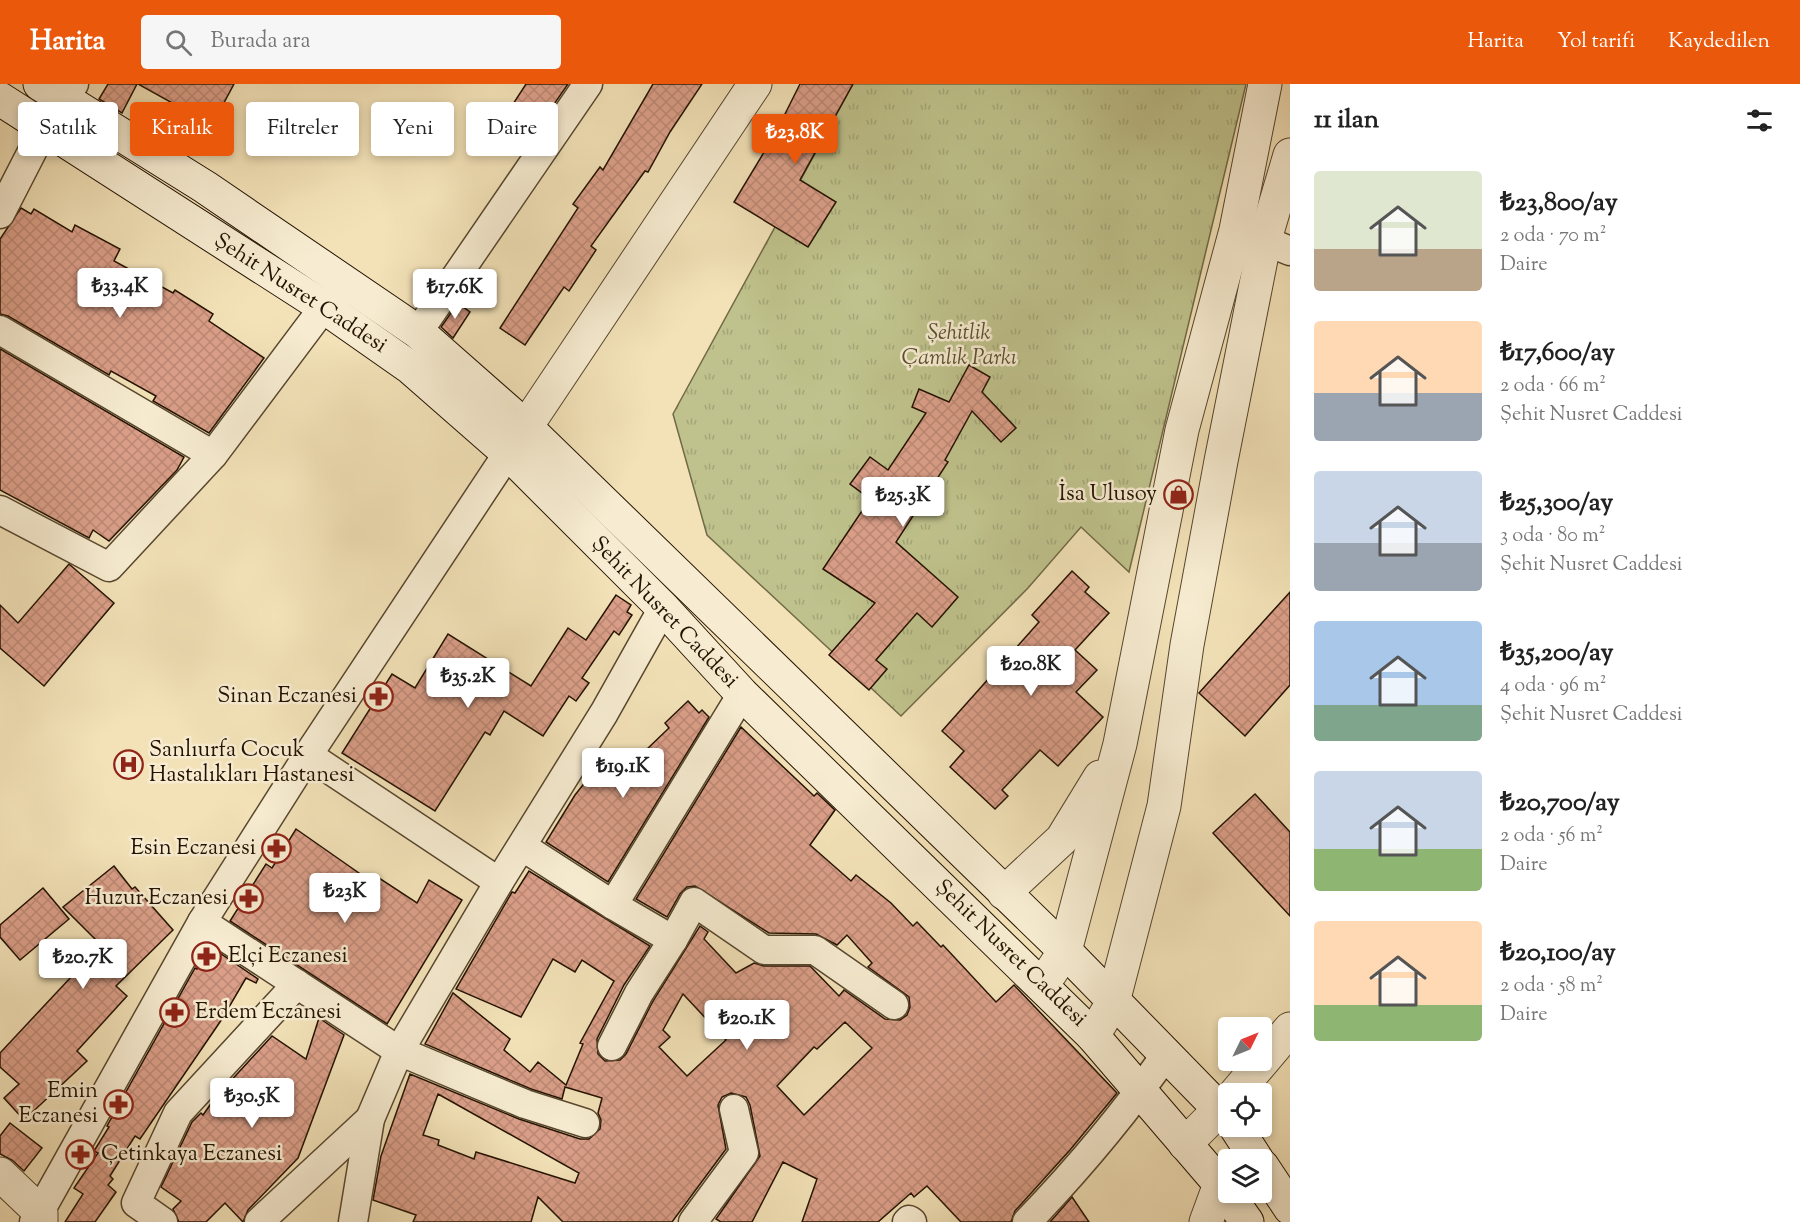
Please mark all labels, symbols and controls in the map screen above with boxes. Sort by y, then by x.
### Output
search box [141,15,561,69]
text: Harita [30,22,105,62]
icon: search [162,26,195,59]
text: Burada ara [210,26,311,58]
text: Harita [1467,27,1524,57]
text: Yol tarifi [1557,27,1635,57]
text: Kaydedilen [1668,27,1770,57]
chip: Satılık [18,102,118,156]
chip: Kiralık [130,102,234,156]
chip: Filtreler [246,102,359,156]
chip: Yeni [371,102,454,156]
chip: Daire [466,102,558,156]
text: 11 ilan [1314,102,1379,139]
icon: filters [1743,104,1776,137]
pin: ₺23.8K [746,114,844,165]
text: ₺23.8K [766,119,824,148]
text: ₺23,800/ay [1500,185,1618,222]
icon: home [1362,195,1434,267]
text: 2 oda · 70 m² [1500,222,1606,251]
street label: Şehit Nusret Caddesi [207,226,393,362]
text: Daire [1500,251,1547,280]
pin: ₺33.4K [71,268,169,319]
pin: ₺17.6K [406,269,504,320]
text: ₺33.4K [91,273,149,302]
text: ₺17.6K [427,274,483,303]
park label: Şehitlik Çamlık Parkı [902,318,1016,375]
text: ₺17,600/ay [1500,335,1615,372]
icon: home [1362,345,1434,417]
text: 2 oda · 66 m² [1500,372,1606,401]
text: Şehit Nusret Caddesi [1500,401,1682,430]
pin: ₺25.3K [854,477,952,528]
place label: İsa Ulusoy [1059,479,1157,511]
shop icon: İsa Ulusoy [1162,479,1194,511]
text: ₺25.3K [875,482,931,511]
text: ₺25,300/ay [1500,485,1613,522]
icon: home [1362,495,1434,567]
text: 3 oda · 80 m² [1500,522,1605,551]
street label: Şehit Nusret Caddesi [583,530,745,696]
text: Şehit Nusret Caddesi [1500,551,1682,580]
text: ₺35,200/ay [1500,635,1614,672]
icon: home [1362,645,1434,717]
pin: ₺20.8K [982,646,1080,697]
text: ₺20.8K [1001,651,1061,680]
pin: ₺35.2K [419,658,517,709]
text: ₺35.2K [440,663,496,692]
text: 4 oda · 96 m² [1500,672,1607,701]
place label: Sinan Eczanesi [217,681,357,713]
pharmacy icon: Sinan Eczanesi [362,681,394,713]
text: Şehit Nusret Caddesi [1500,701,1682,730]
place label: Sanlıurfa Cocuk Hastalıkları Hastanesi [149,735,354,792]
hospital icon: Sanlıurfa Cocuk Hastalıkları Hastanesi [112,748,144,780]
pin: ₺19.1K [574,748,672,799]
text: ₺19.1K [596,753,650,782]
text: ₺20,700/ay [1500,785,1620,822]
icon: home [1362,795,1434,867]
text: 2 oda · 56 m² [1500,822,1603,851]
place label: Esin Eczanesi [131,833,256,865]
pharmacy icon: Esin Eczanesi [261,833,293,865]
text: Daire [1500,851,1547,880]
pin: ₺23K [309,873,381,924]
street label: Şehit Nusret Caddesi [927,873,1093,1035]
text: ₺23K [323,878,367,907]
place label: Huzur Eczanesi [84,883,228,915]
pharmacy icon: Huzur Eczanesi [233,883,265,915]
text: ₺20,100/ay [1500,935,1616,972]
pin: ₺20.7K [34,939,132,990]
pharmacy icon: Elçi Eczanesi [191,941,223,973]
place label: Elçi Eczanesi [228,941,348,973]
text: ₺20.7K [53,944,113,973]
icon: home [1362,945,1434,1017]
text: 2 oda · 58 m² [1500,972,1603,1001]
pharmacy icon: Erdem Eczanesi [158,997,190,1029]
place label: Erdem Eczanesi [195,997,342,1029]
pin: ₺20.1K [698,1000,796,1051]
text: Daire [1500,1001,1547,1030]
text: ₺20.1K [718,1005,776,1034]
north arrow [1218,1017,1272,1071]
map controls [1218,1017,1272,1203]
place label: Emin Eczanesi [18,1076,98,1133]
pin: ₺30.5K [203,1078,301,1129]
text: ₺30.5K [224,1083,280,1112]
button: locate [1218,1083,1272,1137]
pharmacy icon: Emin Eczanesi [103,1089,135,1121]
pharmacy icon: Çetinkaya Eczanesi [64,1139,96,1171]
place label: Çetinkaya Eczanesi [101,1139,282,1171]
button: layers [1218,1149,1272,1203]

